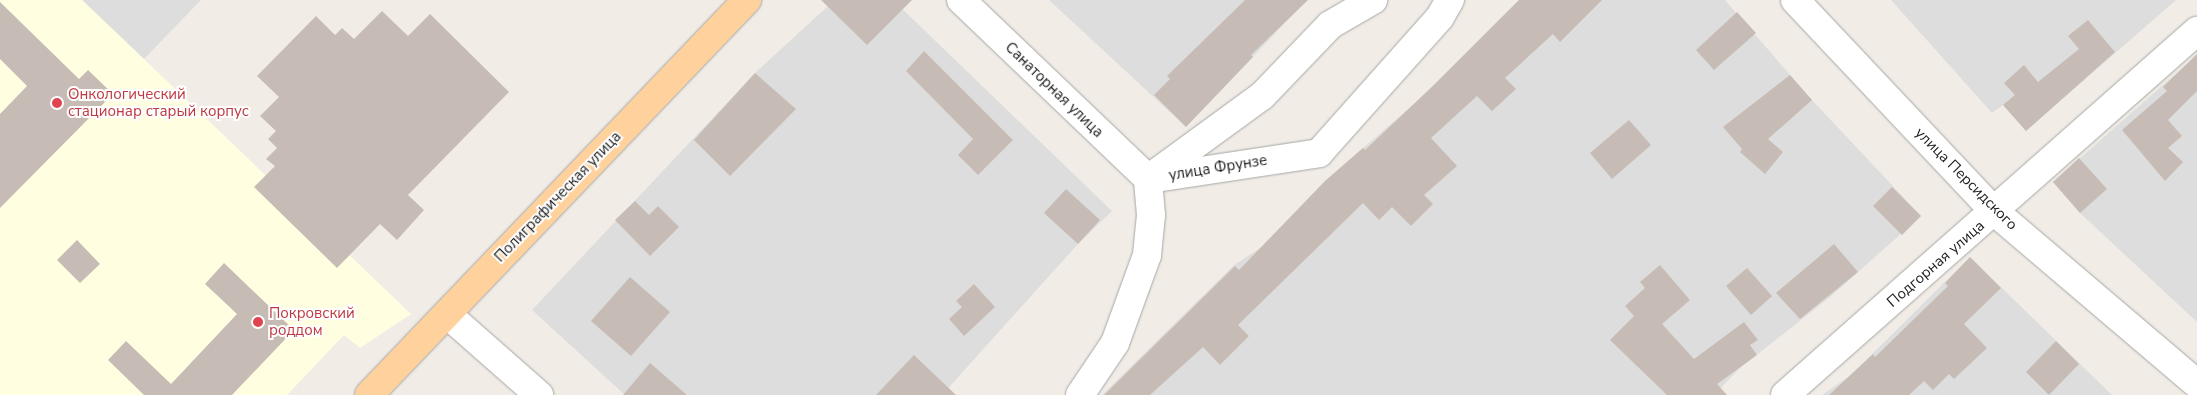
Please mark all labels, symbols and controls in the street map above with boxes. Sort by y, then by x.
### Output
street label: Санаторная улица [1001,39,1107,141]
place label: Онкологический стационар старый корпус [68,85,249,120]
marker: Онкологический стационар старый корпус [50,96,64,110]
street label: улица Персидского [1911,124,2021,234]
street label: Полиграфическая улица [491,128,625,266]
street label: улица Фрунзе [1167,151,1269,185]
street label: Подгорная улица [1884,217,1988,311]
place label: Покровский роддом [269,304,355,339]
marker: Покровский роддом [251,315,265,329]

